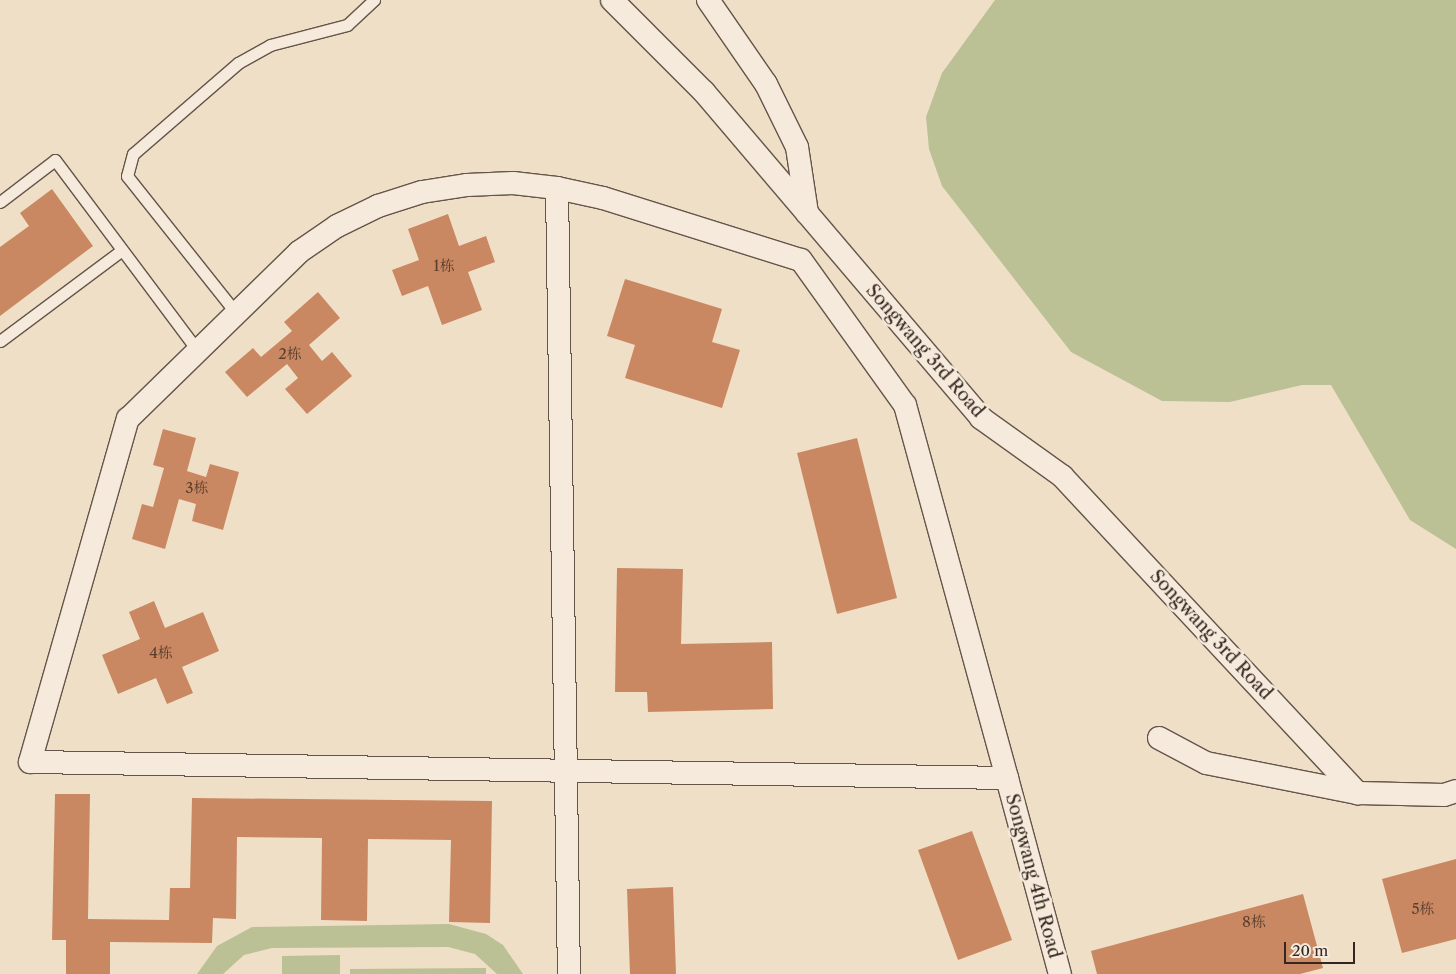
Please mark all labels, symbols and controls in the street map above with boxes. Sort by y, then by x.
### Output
house number: 1栋 [433,257,455,275]
street label: Songwang 3rd Road [861,280,989,422]
house number: 2栋 [278,345,302,363]
house number: 3栋 [185,479,209,497]
street label: Songwang 3rd Road [1145,566,1277,704]
house number: 4栋 [149,644,173,662]
street label: Songwang 4th Road [1001,791,1065,961]
house number: 5栋 [1411,900,1435,918]
house number: 8栋 [1242,913,1266,931]
scale bar [1286,932,1357,964]
text: 20 m [1292,941,1328,960]

